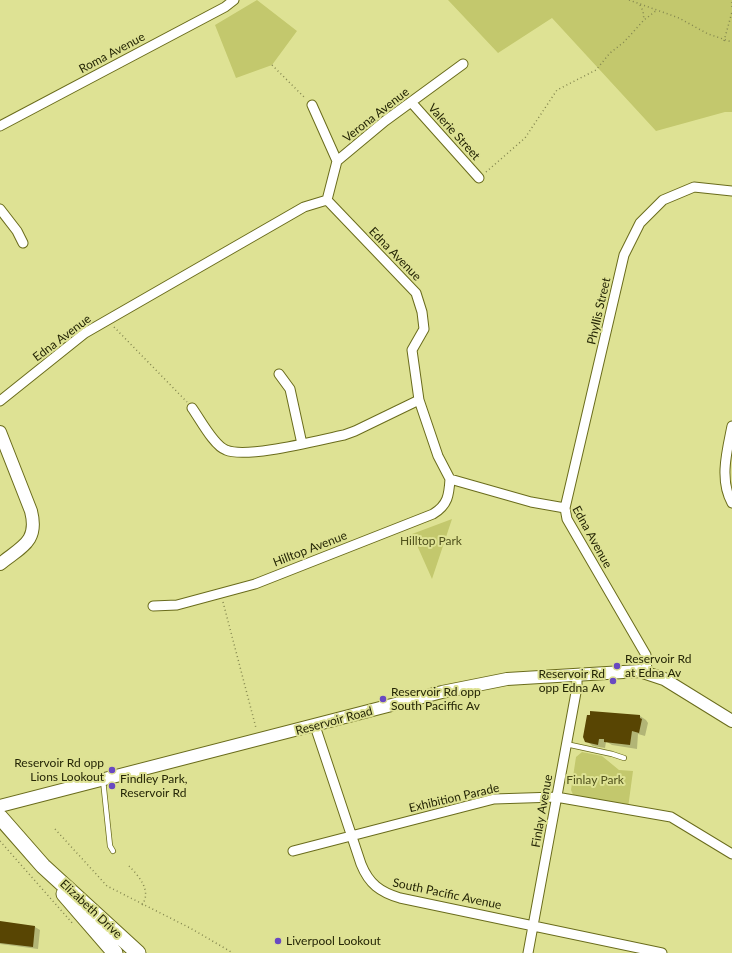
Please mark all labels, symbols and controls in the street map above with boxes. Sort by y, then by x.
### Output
street label: Roma Avenue [77,30,147,76]
street label: Verona Avenue [340,85,412,145]
street label: Valerie Street [425,101,483,163]
street label: Edna Avenue [366,224,424,284]
street label: Phyllis Street [584,276,614,346]
street label: Edna Avenue [30,312,94,364]
street label: Edna Avenue [569,503,615,571]
street label: Hilltop Avenue [271,528,349,570]
park label: Hilltop Park [400,534,462,548]
place label: Reservoir Rd at Edna Av [625,652,691,680]
marker: Reservoir Rd at Edna Av [612,661,622,671]
place label: Reservoir Rd opp Edna Av [539,667,605,695]
marker: Reservoir Rd opp Edna Av [608,676,618,686]
place label: Reservoir Rd opp South Paciffic Av [391,685,481,713]
marker: Reservoir Rd opp South Paciffic Av [378,694,388,704]
street label: Reservoir Road [294,704,374,738]
place label: Reservoir Rd opp Lions Lookout [14,756,104,784]
marker: Reservoir Rd opp Lions Lookout [107,765,117,775]
place label: Findley Park, Reservoir Rd [120,772,187,800]
street label: Finlay Avenue [528,773,556,849]
park label: Finlay Park [566,773,624,787]
marker: Findley Park, Reservoir Rd [107,781,117,791]
street label: Exhibition Parade [407,781,501,815]
street label: South Pacific Avenue [391,875,503,913]
street label: Elizabeth Drive [57,877,125,941]
place label: Liverpool Lookout [286,934,381,948]
marker: Liverpool Lookout [273,936,283,946]

